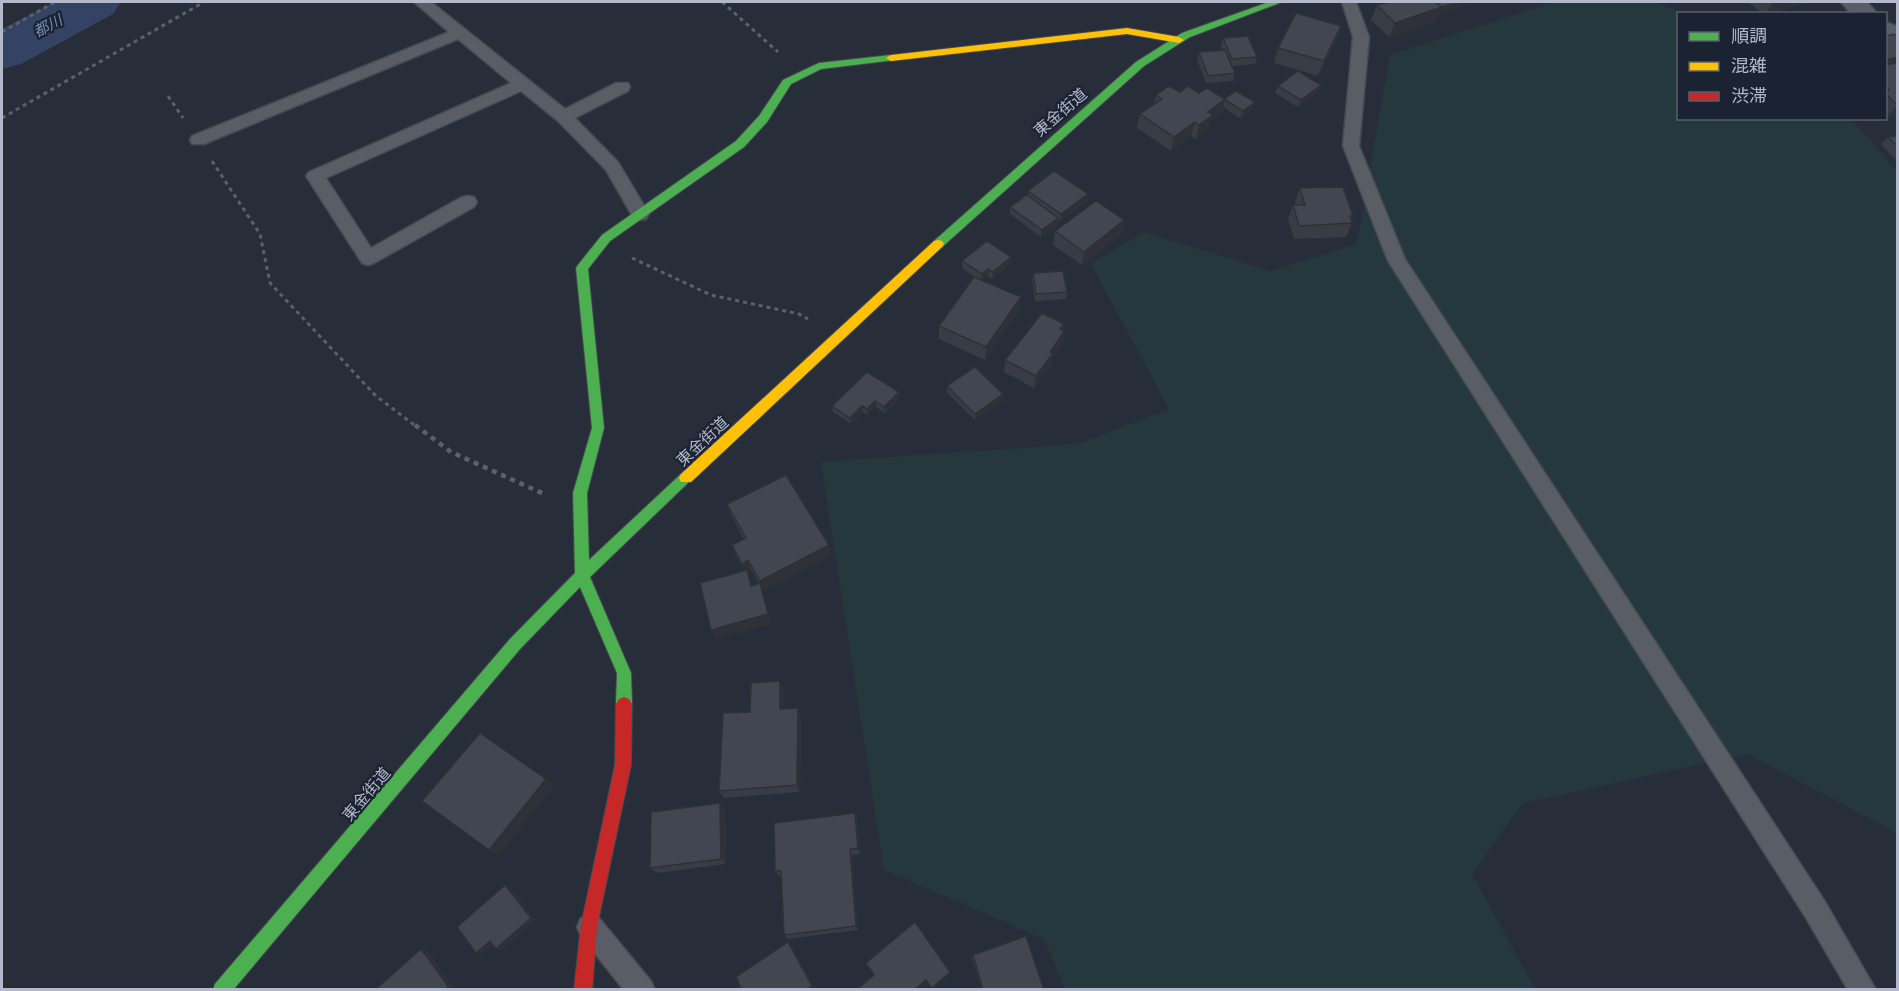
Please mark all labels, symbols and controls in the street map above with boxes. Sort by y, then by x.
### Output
water label: 都川 [30,8,68,42]
legend [1677,12,1887,120]
text: 順調 [1731,23,1767,47]
text: 混雑 [1731,53,1767,77]
street label: 東金街道 [1029,83,1091,141]
text: 渋滞 [1731,83,1767,107]
street label: 東金街道 [671,411,733,471]
street label: 東金街道 [337,762,395,826]

